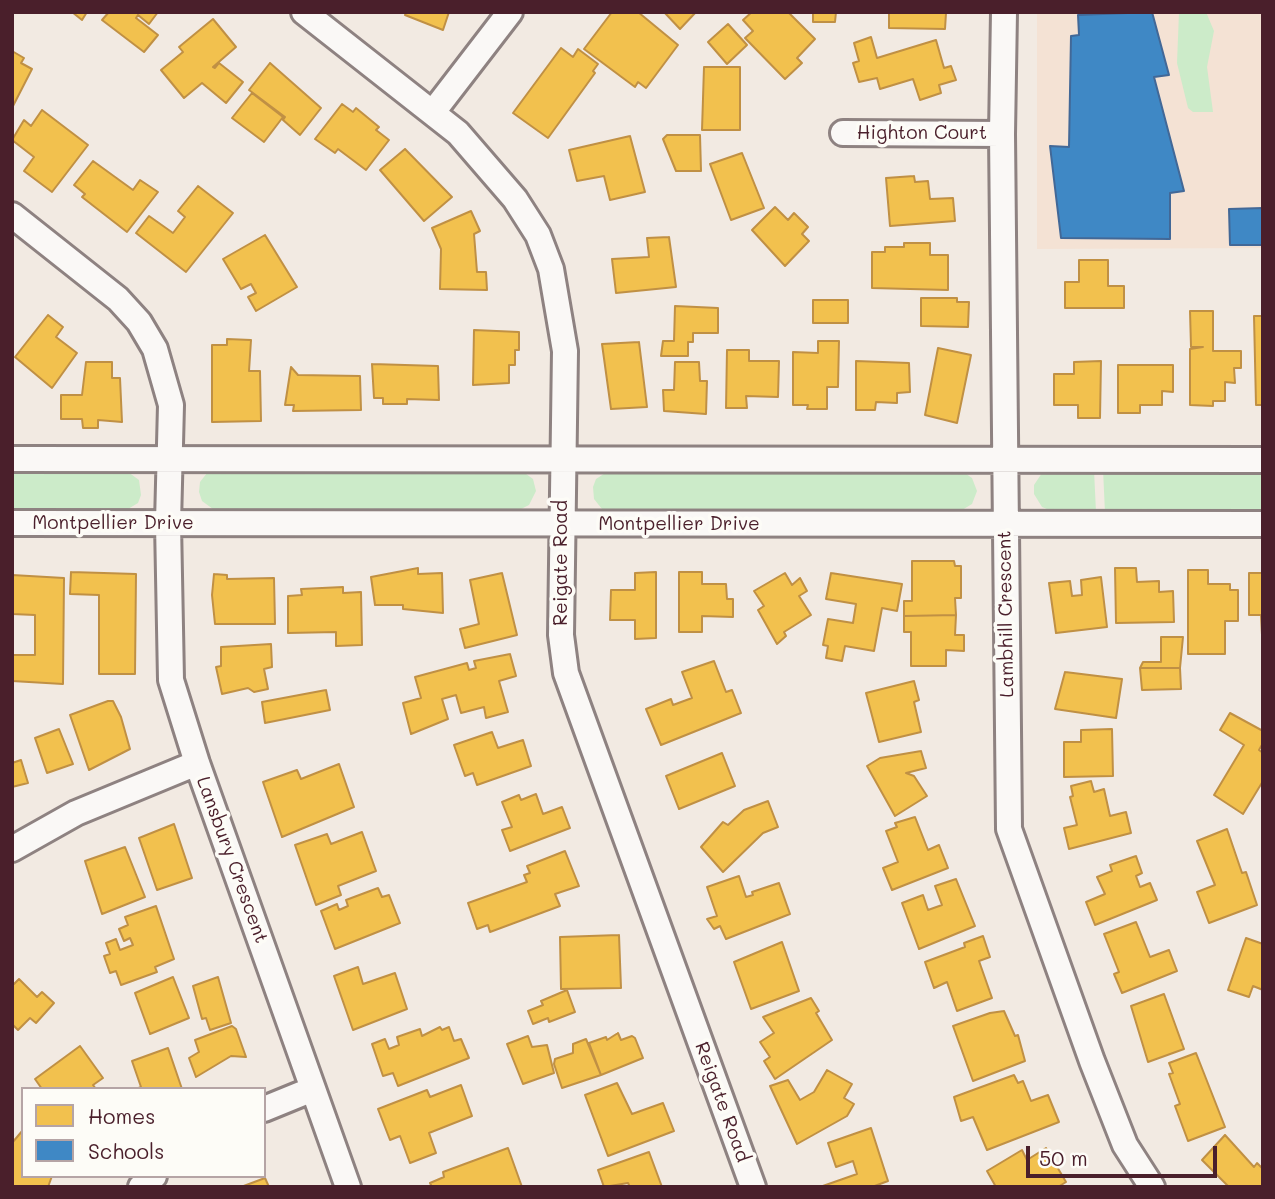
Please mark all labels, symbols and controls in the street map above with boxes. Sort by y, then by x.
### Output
street label: Highton Court [857,122,987,144]
street label: Reigate Road [550,500,572,626]
street label: Montpellier Drive [32,512,194,534]
street label: Montpellier Drive [598,513,760,535]
street label: Lambhill Crescent [993,530,1019,698]
street label: Lansbury Crescent [191,774,273,946]
street label: Reigate Road [690,1039,754,1165]
legend [21,1087,266,1178]
text: Homes [88,1102,155,1129]
scale bar [1030,1132,1221,1176]
text: Schools [88,1137,164,1164]
text: 50 m [1039,1144,1088,1171]

